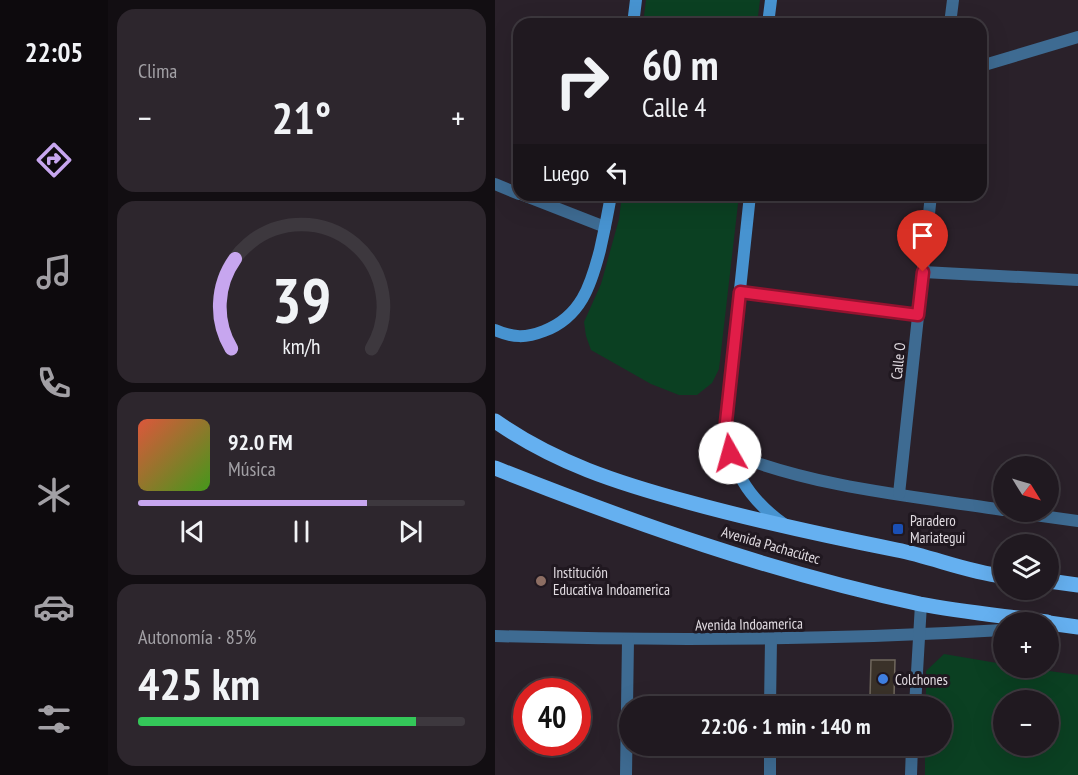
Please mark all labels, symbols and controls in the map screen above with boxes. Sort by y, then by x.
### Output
text: 22:05 [25,35,83,69]
text: 60 m [642,37,719,92]
icon: right [543,42,621,120]
text: Clima [138,58,177,84]
text: 21° [272,88,331,146]
text: Calle 4 [642,90,706,124]
text: − [138,96,152,139]
text: + [451,96,465,139]
icon: directions [33,139,75,181]
icon: left [601,156,634,189]
text: Luego [543,159,589,187]
pin [897,210,948,272]
icon: arrive [906,219,939,252]
icon: music [33,251,75,293]
text: 39 [272,259,331,340]
text: km/h [282,332,321,360]
street label: Calle O [887,341,909,381]
icon: phone [33,362,75,404]
position arrow [698,421,762,485]
text: 92.0 FM [228,428,293,456]
text: Música [228,456,276,482]
north arrow [993,456,1059,522]
map controls [993,456,1059,756]
icon: climate [33,474,75,516]
place label: Paradero Mariategui [910,511,965,547]
icon: previous [176,515,209,548]
icon: pause [285,515,318,548]
icon: next [394,515,427,548]
street label: Avenida Pachacútec [719,522,823,568]
marker: Paradero Mariategui [891,522,905,536]
button: layers [993,534,1059,600]
place label: Institución Educativa Indoamerica [553,563,670,599]
marker: Institución Educativa Indoamerica [534,574,548,588]
icon: car [33,586,75,628]
button: + [993,612,1059,678]
street label: Avenida Indoamerica [695,614,803,634]
text: Autonomía · 85% [138,624,256,650]
text: 425 km [138,654,260,712]
place label: Colchones [895,670,948,689]
marker: Colchones [876,672,890,686]
speed limit sign: 40 [513,678,591,756]
button: − [993,690,1059,756]
icon: filters [33,698,75,740]
text: 22:06 · 1 min · 140 m [700,712,871,740]

